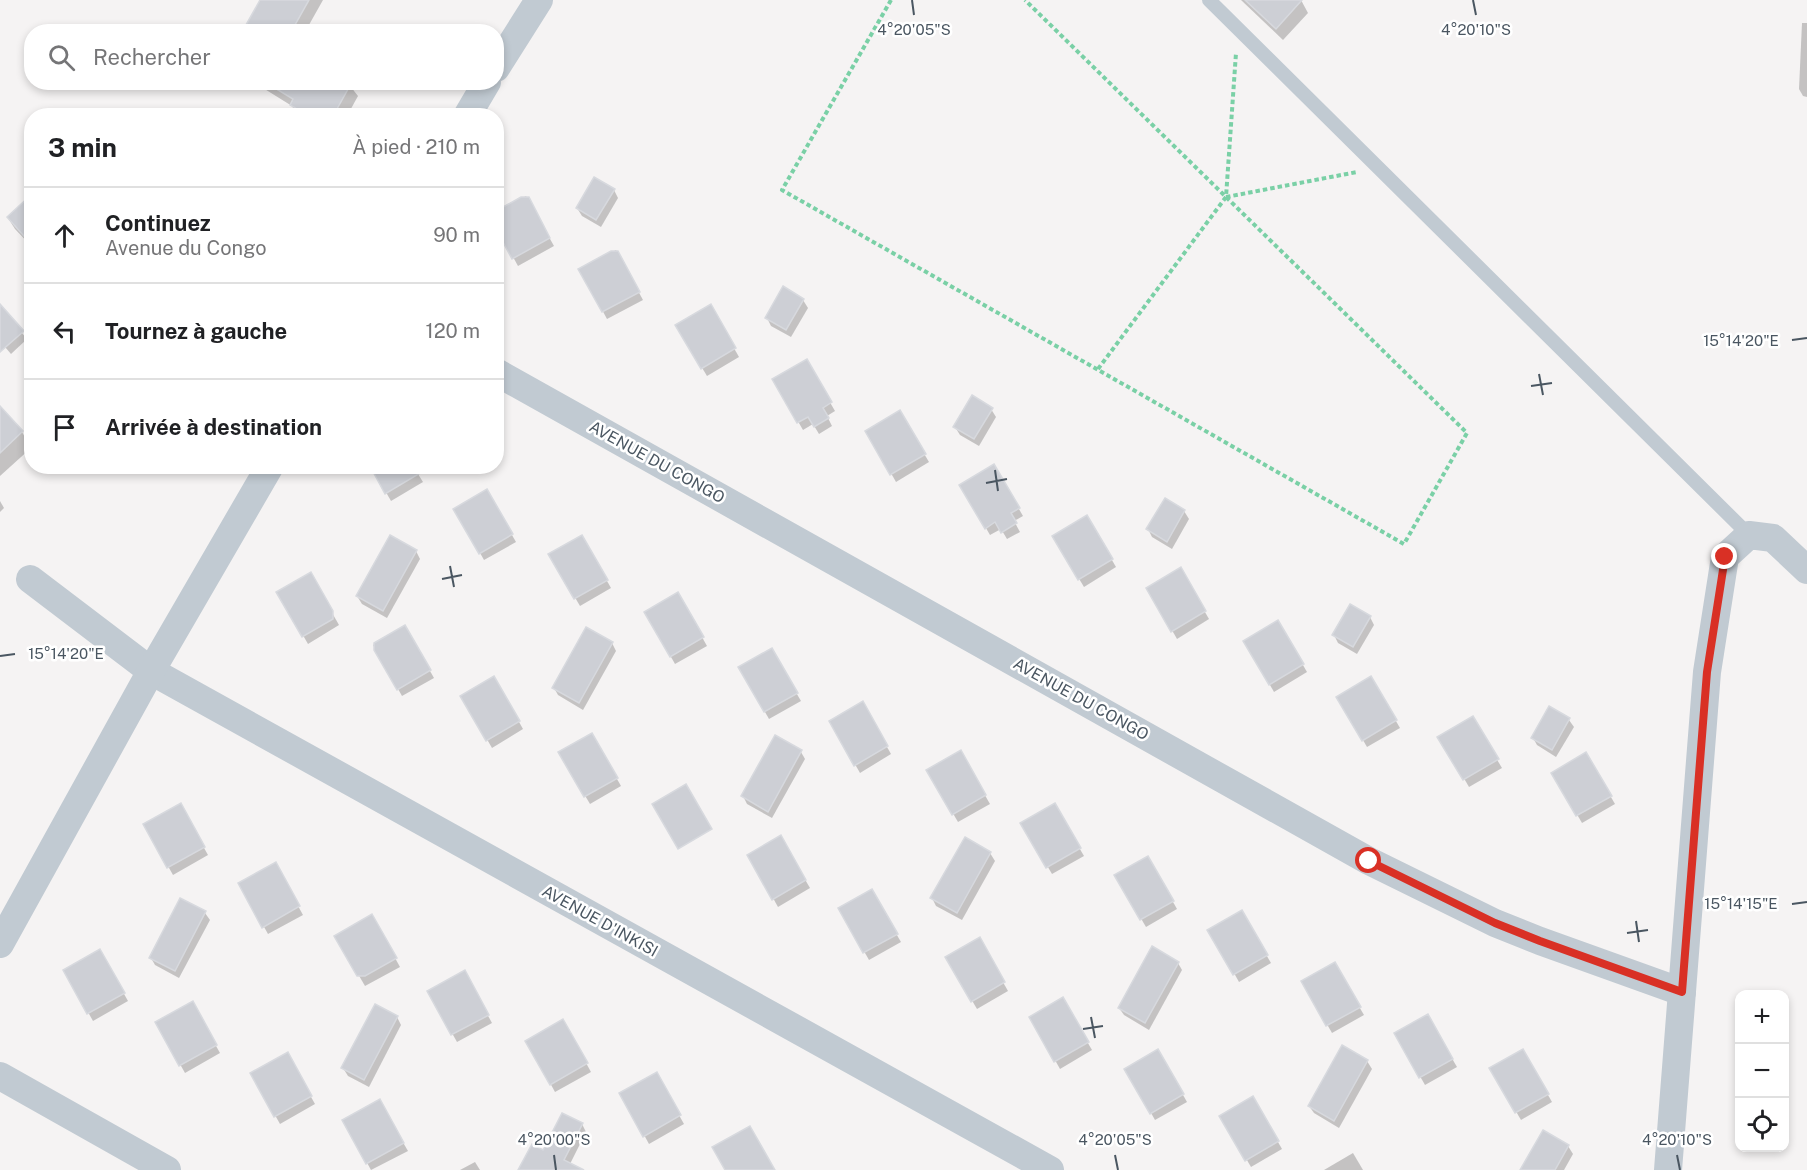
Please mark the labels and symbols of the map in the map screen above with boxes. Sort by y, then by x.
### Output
text: 4°20'05"S [877,21,951,38]
text: 4°20'10"S [1441,21,1511,38]
text: 15°14'20"E [1703,332,1779,349]
street label: AVENUE DU CONGO [586,417,728,507]
route end [1711,543,1737,569]
text: 15°14'20"E [28,645,104,662]
street label: AVENUE DU CONGO [1010,654,1152,744]
route start [1355,847,1381,873]
street label: AVENUE D'INKISI [539,881,661,961]
text: 15°14'15"E [1704,895,1778,912]
text: 4°20'00"S [518,1131,590,1148]
text: 4°20'05"S [1078,1131,1152,1148]
text: 4°20'10"S [1642,1131,1712,1148]

